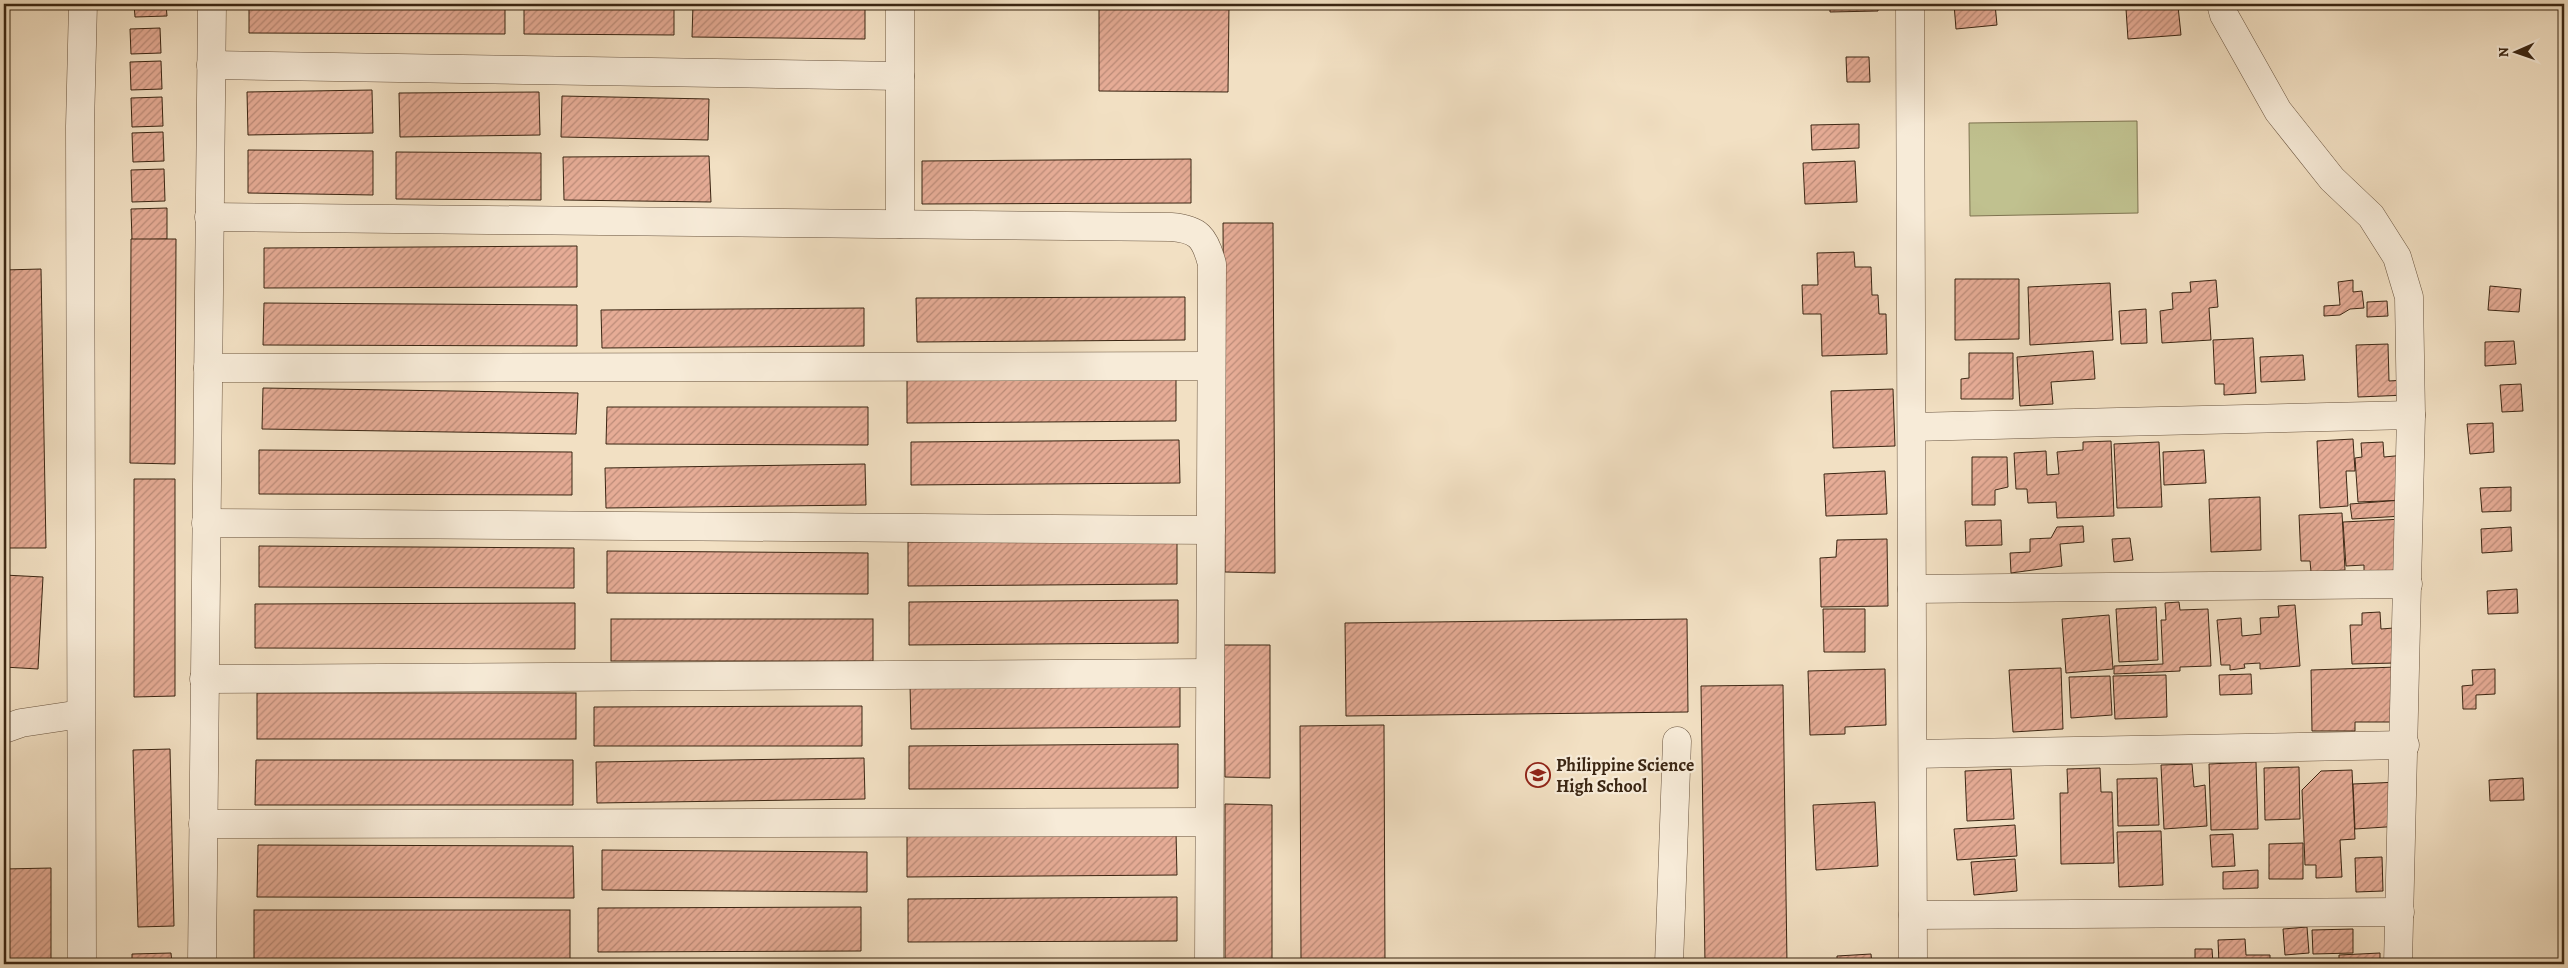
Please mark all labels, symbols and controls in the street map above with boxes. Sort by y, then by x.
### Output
north arrow [2490,28,2540,78]
text: N [2494,47,2513,58]
place label: Philippine Science High School [1556,753,1694,798]
school or university icon: Philippine Science High School [1525,762,1551,788]

